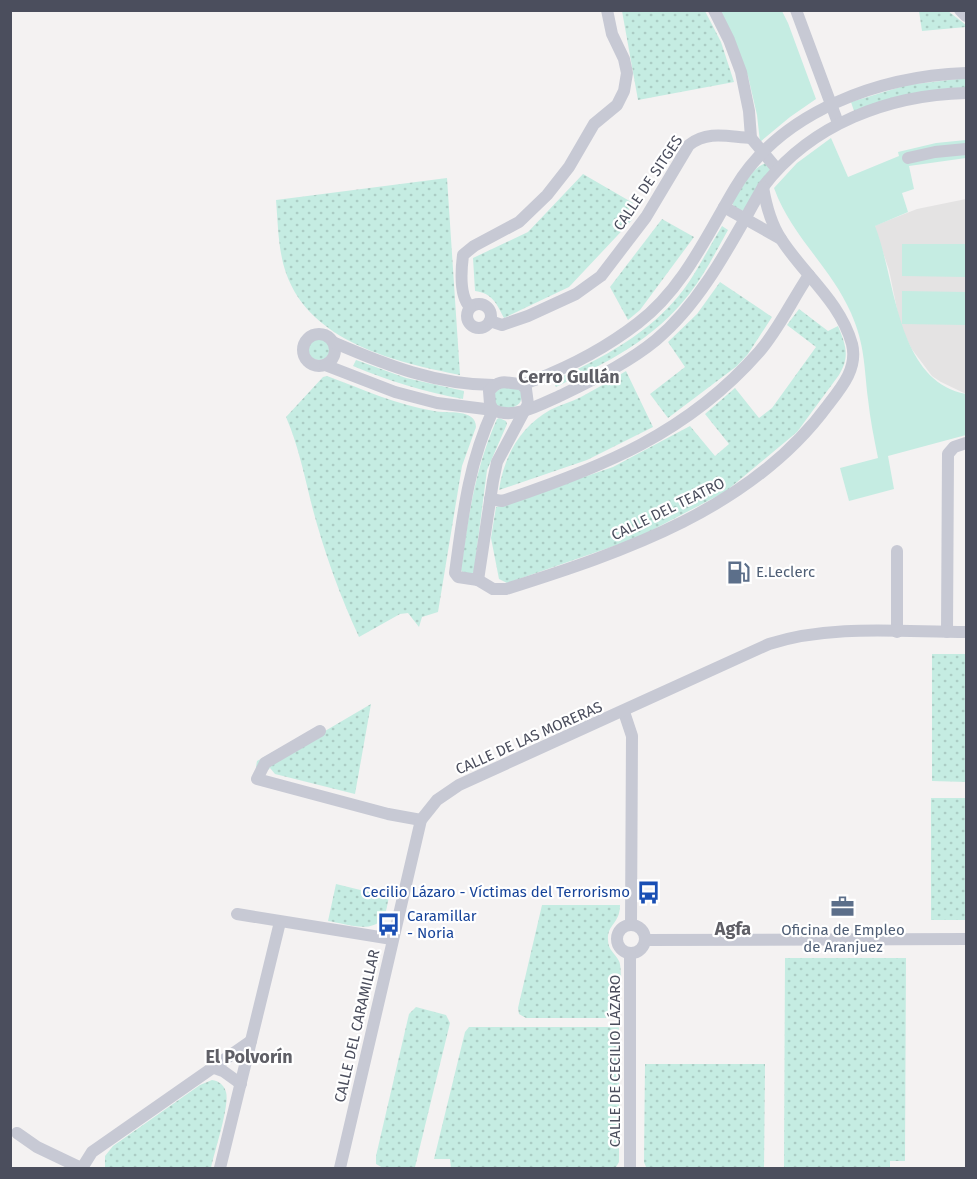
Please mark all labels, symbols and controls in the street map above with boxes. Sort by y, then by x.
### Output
street label: CALLE DE SITGES [610,132,686,234]
district label: Cerro Gullán [518,366,620,388]
street label: CALLE DEL TEATRO [608,474,728,544]
fuel station icon: E.Leclerc [725,559,751,585]
place label: E.Leclerc [756,563,815,581]
street label: CALLE DE LAS MORERAS [453,698,605,778]
bus stop icon: Cecilio Lázaro - Víctimas del Terrorismo [635,879,661,905]
place label: Cecilio Lázaro - Víctimas del Terrorismo [362,883,630,901]
office icon: Oficina de Empleo de Aranjuez [830,893,856,919]
place label: Caramillar - Noria [407,907,477,942]
bus stop icon: Caramillar - Noria [376,912,402,938]
district label: Agfa [714,918,751,940]
place label: Oficina de Empleo de Aranjuez [781,921,905,956]
street label: CALLE DEL CARAMILLAR [331,948,383,1104]
street label: CALLE DE CECILIO LÁZARO [606,975,624,1147]
district label: El Polvorín [205,1046,293,1068]

